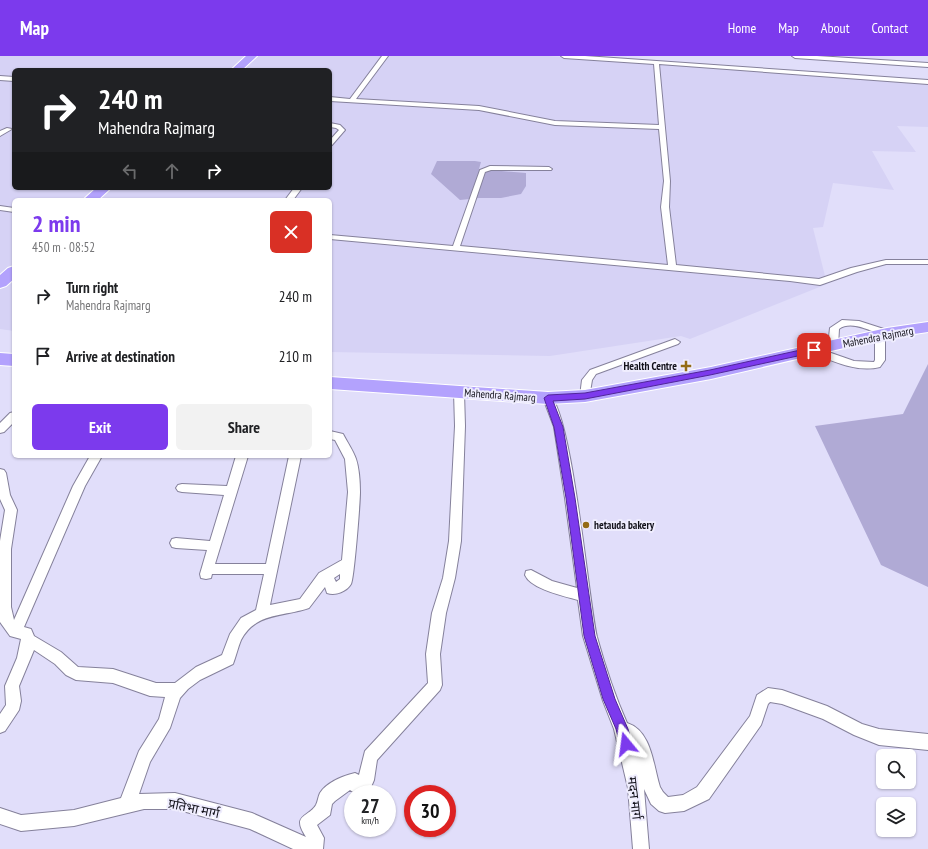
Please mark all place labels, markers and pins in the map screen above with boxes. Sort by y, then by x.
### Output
pin [797,333,831,367]
place label: Health Centre [623,359,677,373]
marker: Health Centre [680,360,692,372]
place label: hetauda bakery [594,518,655,532]
marker: hetauda bakery [581,520,591,530]

